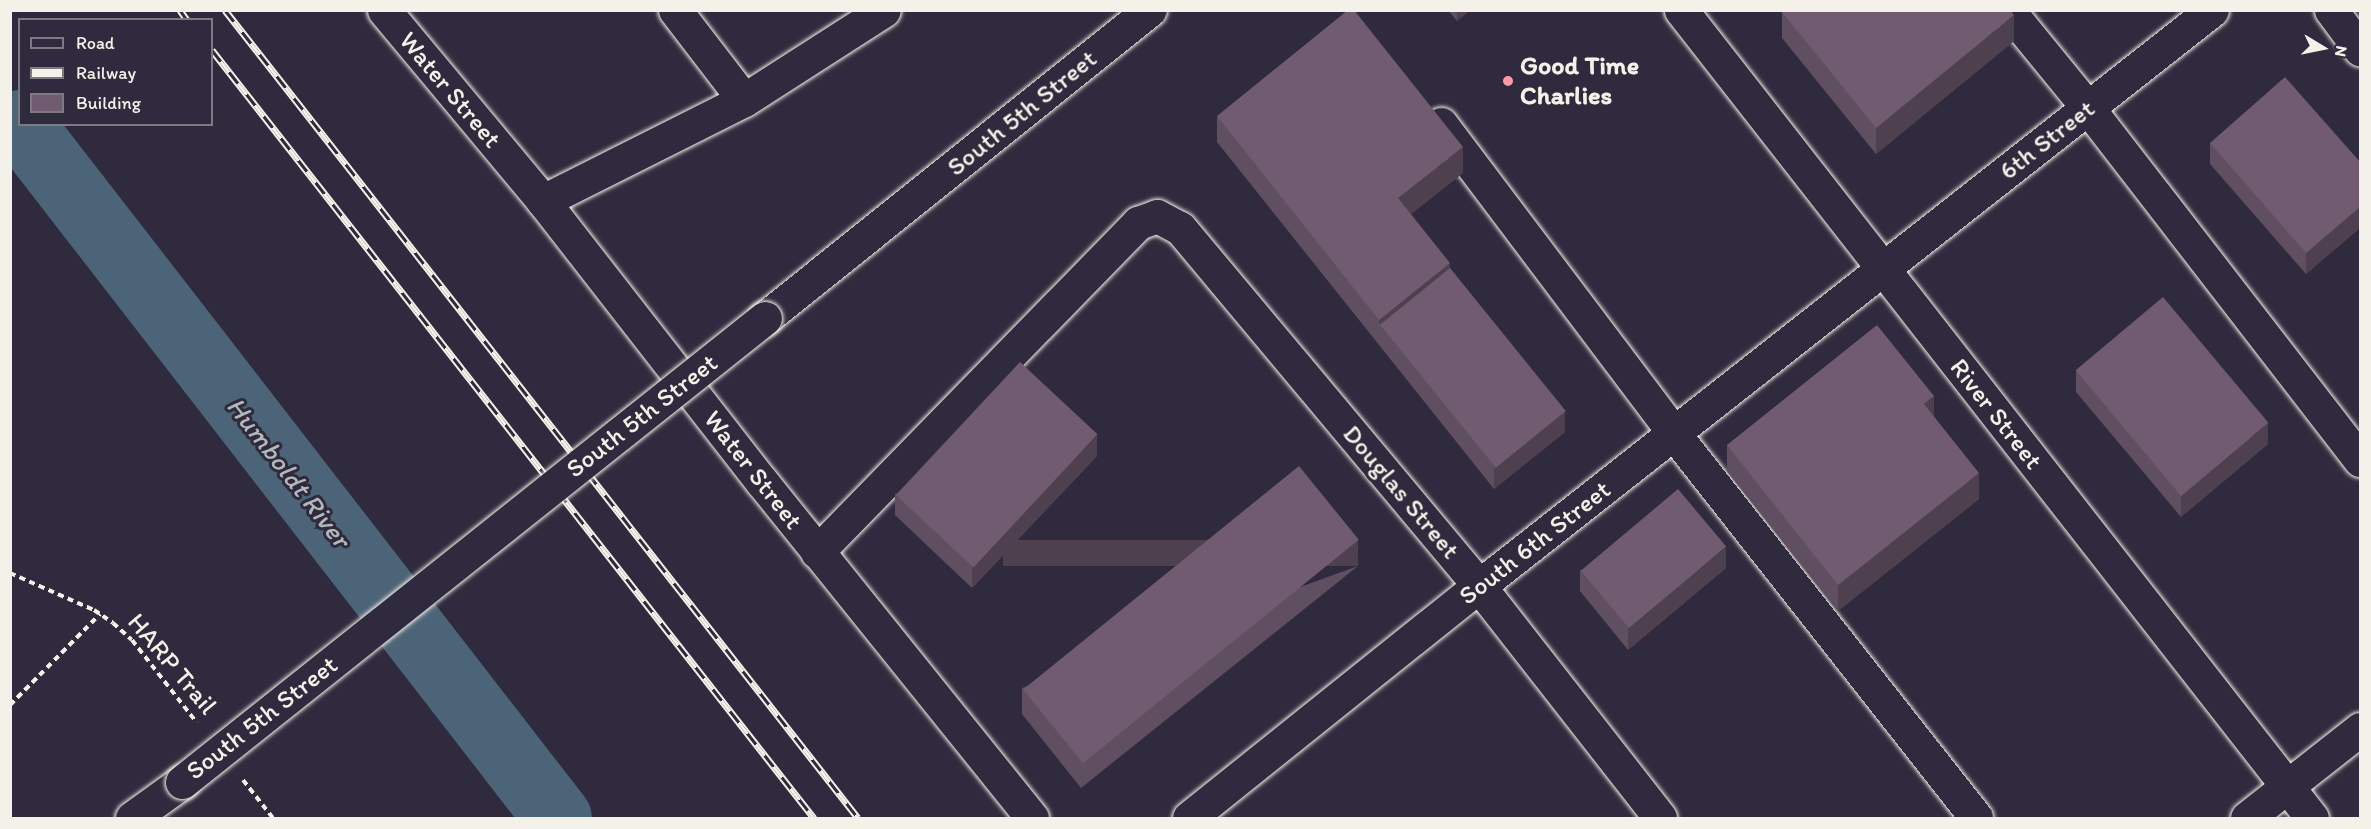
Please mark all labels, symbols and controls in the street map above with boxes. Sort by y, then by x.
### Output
legend [18,18,213,126]
north arrow [2293,18,2353,78]
street label: Water Street [393,26,507,154]
text: Road [76,32,115,54]
street label: South 5th Street [941,44,1103,182]
text: N [2331,44,2352,58]
place label: Good Time Charlies [1520,50,1640,112]
text: Railway [76,62,136,84]
marker: Good Time Charlies [1501,74,1515,88]
text: Building [76,92,141,114]
street label: 6th Street [1994,93,2100,187]
street label: South 5th Street [561,348,723,484]
street label: River Street [1943,353,2049,475]
water label: Humboldt River [220,391,358,553]
street label: Water Street [697,405,809,535]
street label: Douglas Street [1336,419,1466,565]
street label: South 6th Street [1454,475,1616,611]
street label: HARP Trail [121,607,223,721]
street label: South 5th Street [181,650,343,786]

